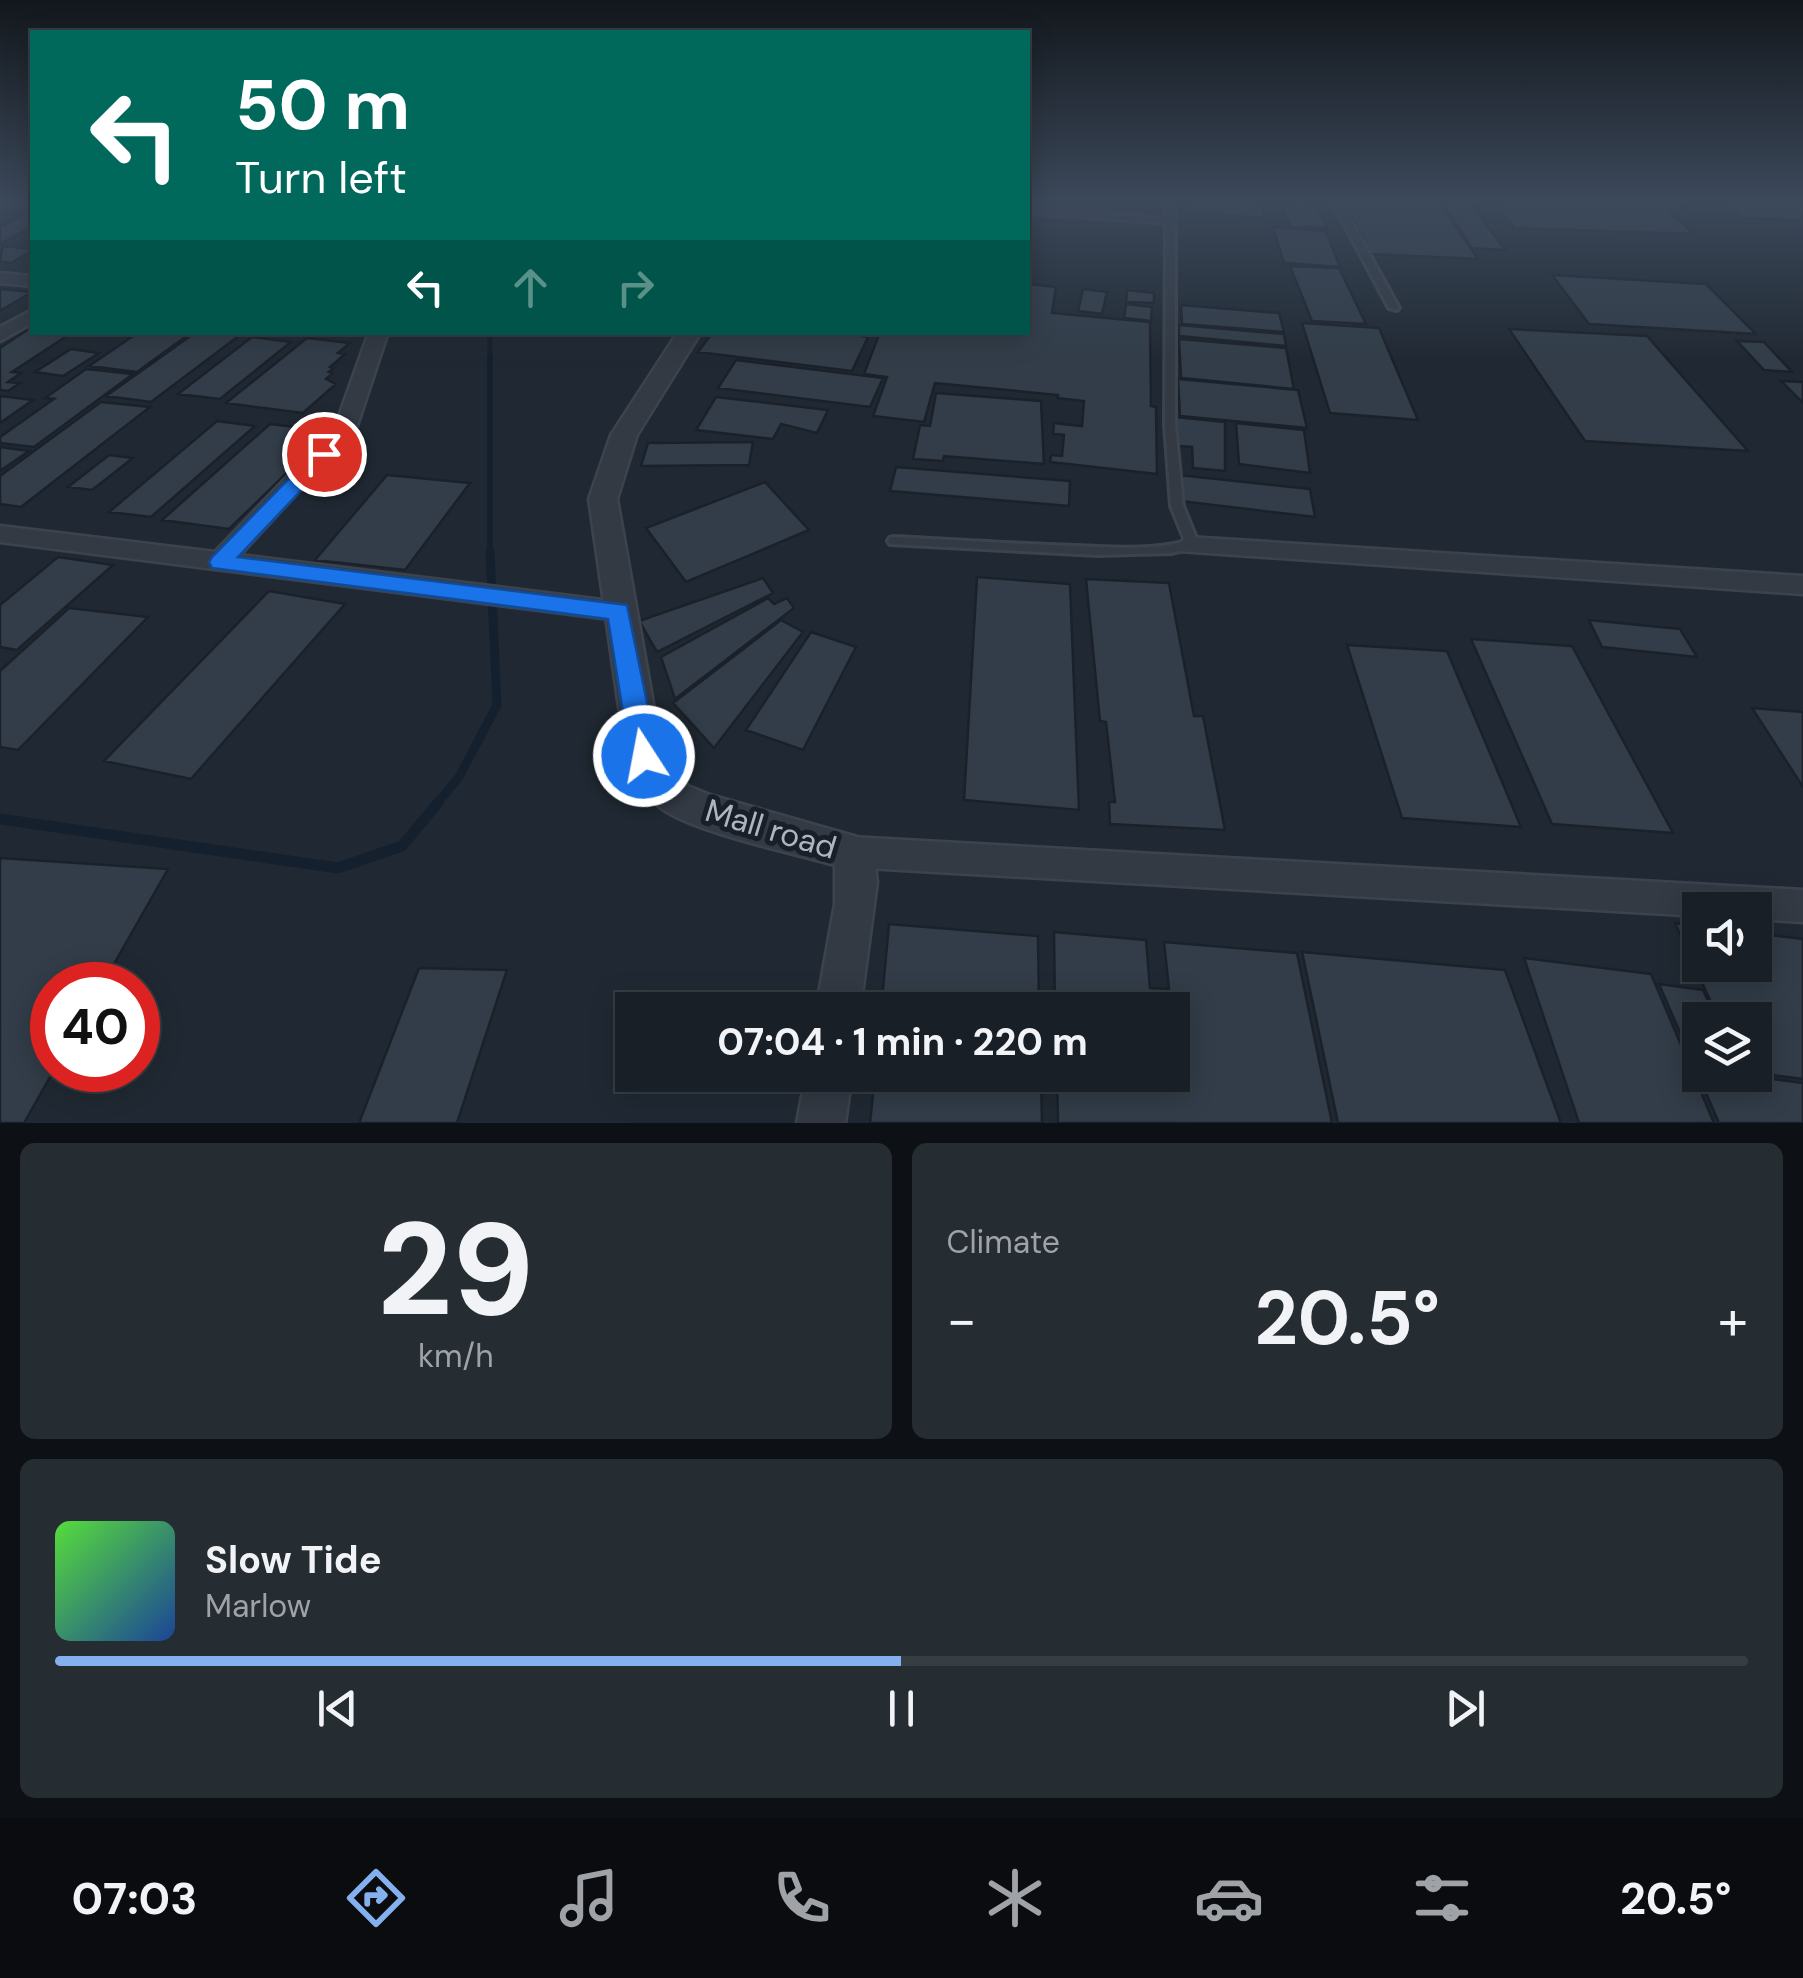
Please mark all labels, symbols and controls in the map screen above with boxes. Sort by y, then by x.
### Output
text: 50 m [235,60,410,151]
icon: left [70,70,200,200]
text: Turn left [235,148,407,207]
icon: left [398,260,453,315]
icon: ahead [503,260,558,315]
icon: right [608,260,663,315]
pin [282,412,367,497]
icon: arrive [297,427,352,482]
position arrow [592,704,696,808]
street label: Mall road [700,789,842,869]
map controls [1682,892,1772,1092]
button: sound [1682,892,1772,982]
speed limit sign: 40 [30,962,160,1092]
button: layers [1682,1002,1772,1092]
text: 07:04 · 1 min · 220 m [717,1017,1088,1067]
text: 29 [377,1185,534,1354]
text: Climate [947,1221,1060,1263]
text: 20.5° [1254,1270,1440,1367]
text: − [947,1284,977,1356]
text: + [1718,1284,1748,1356]
text: km/h [418,1335,494,1377]
text: Slow Tide [205,1535,382,1585]
text: Marlow [205,1585,311,1627]
icon: previous [310,1681,365,1736]
icon: pause [874,1681,929,1736]
icon: next [1438,1681,1493,1736]
icon: directions [341,1863,411,1933]
icon: music [554,1863,624,1933]
icon: phone [767,1863,837,1933]
icon: climate [980,1863,1050,1933]
icon: car [1194,1863,1264,1933]
icon: filters [1407,1863,1477,1933]
text: 07:03 [72,1869,197,1928]
text: 20.5° [1620,1869,1731,1928]

